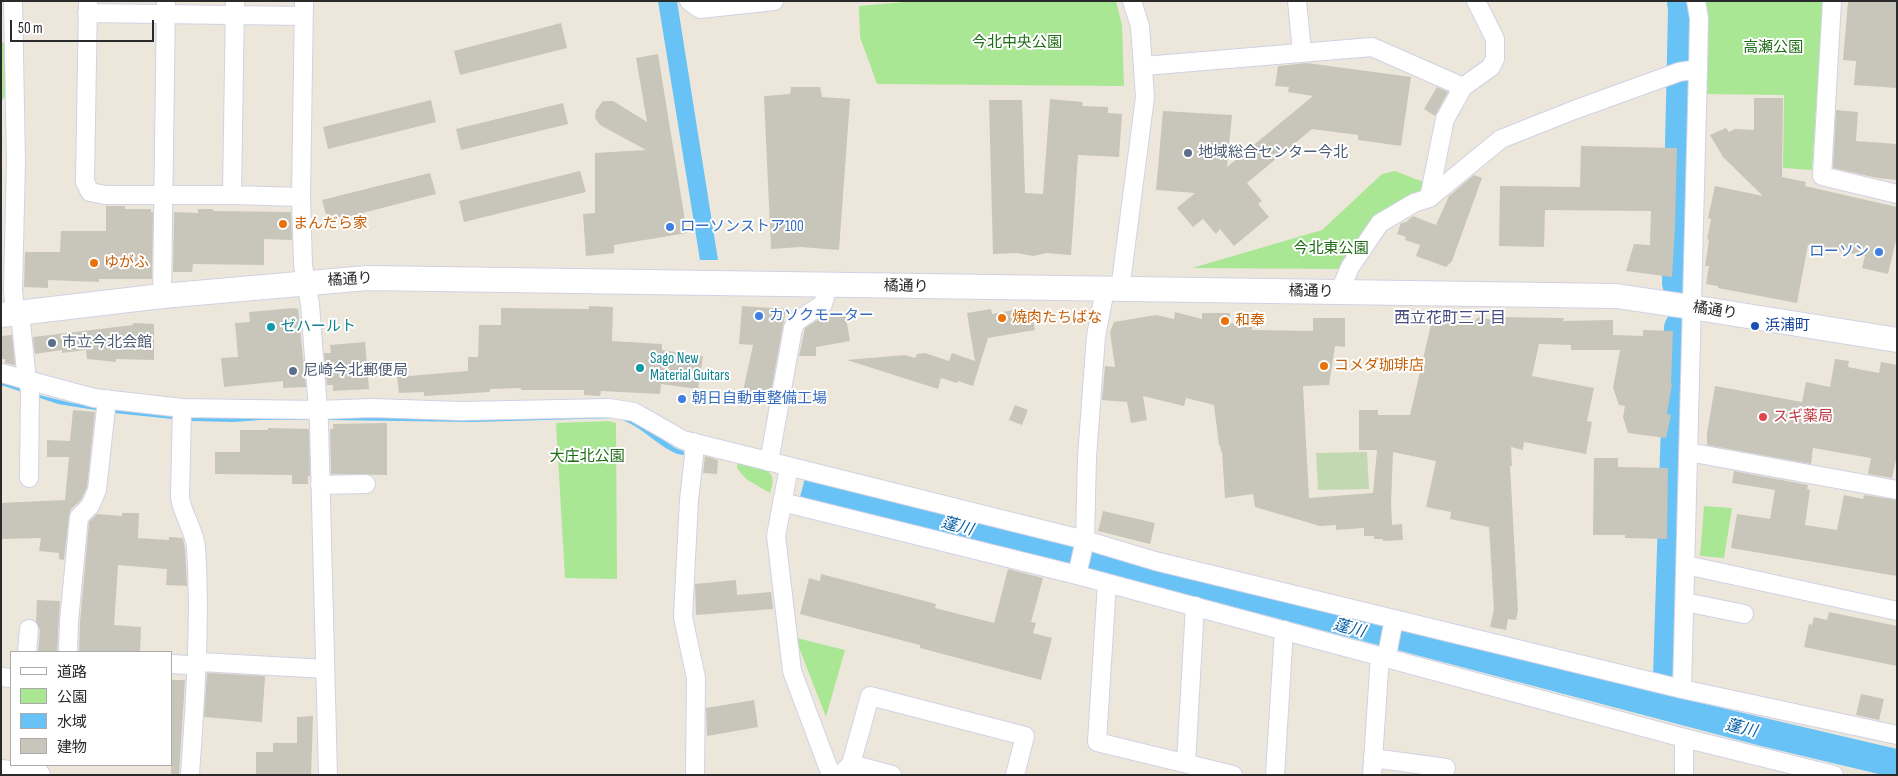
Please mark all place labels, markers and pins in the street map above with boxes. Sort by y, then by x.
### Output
place label: 地域総合センター今北 [1198,144,1348,162]
marker: 地域総合センター今北 [1182,147,1194,159]
place label: まんだら家 [293,215,368,233]
marker: まんだら家 [277,218,289,230]
place label: ローソンストア100 [680,218,804,236]
marker: ローソンストア100 [664,221,676,233]
place label: ローソン [1809,243,1869,261]
marker: ローソン [1873,246,1885,258]
place label: ゆがふ [104,254,149,272]
marker: ゆがふ [88,257,100,269]
place label: カソクモーター [769,307,874,325]
place label: 焼肉たちばな [1012,309,1102,327]
marker: カソクモーター [753,310,765,322]
marker: 焼肉たちばな [996,312,1008,324]
place label: 和奉 [1235,312,1265,330]
marker: 和奉 [1219,315,1231,327]
place label: 浜浦町 [1765,317,1810,335]
place label: ゼハールト [281,318,356,336]
marker: 浜浦町 [1749,320,1761,332]
marker: ゼハールト [265,321,277,333]
place label: 市立今北会館 [62,334,152,352]
marker: 市立今北会館 [46,337,58,349]
place label: Sago New Material Guitars [650,350,730,385]
place label: コメダ珈琲店 [1334,357,1424,375]
marker: コメダ珈琲店 [1318,360,1330,372]
place label: 尼崎今北郵便局 [303,362,408,380]
marker: Sago New Material Guitars [634,362,646,374]
marker: 尼崎今北郵便局 [287,365,299,377]
place label: 朝日自動車整備工場 [692,390,827,408]
marker: 朝日自動車整備工場 [676,393,688,405]
place label: スギ薬局 [1773,408,1833,426]
marker: スギ薬局 [1757,411,1769,423]

